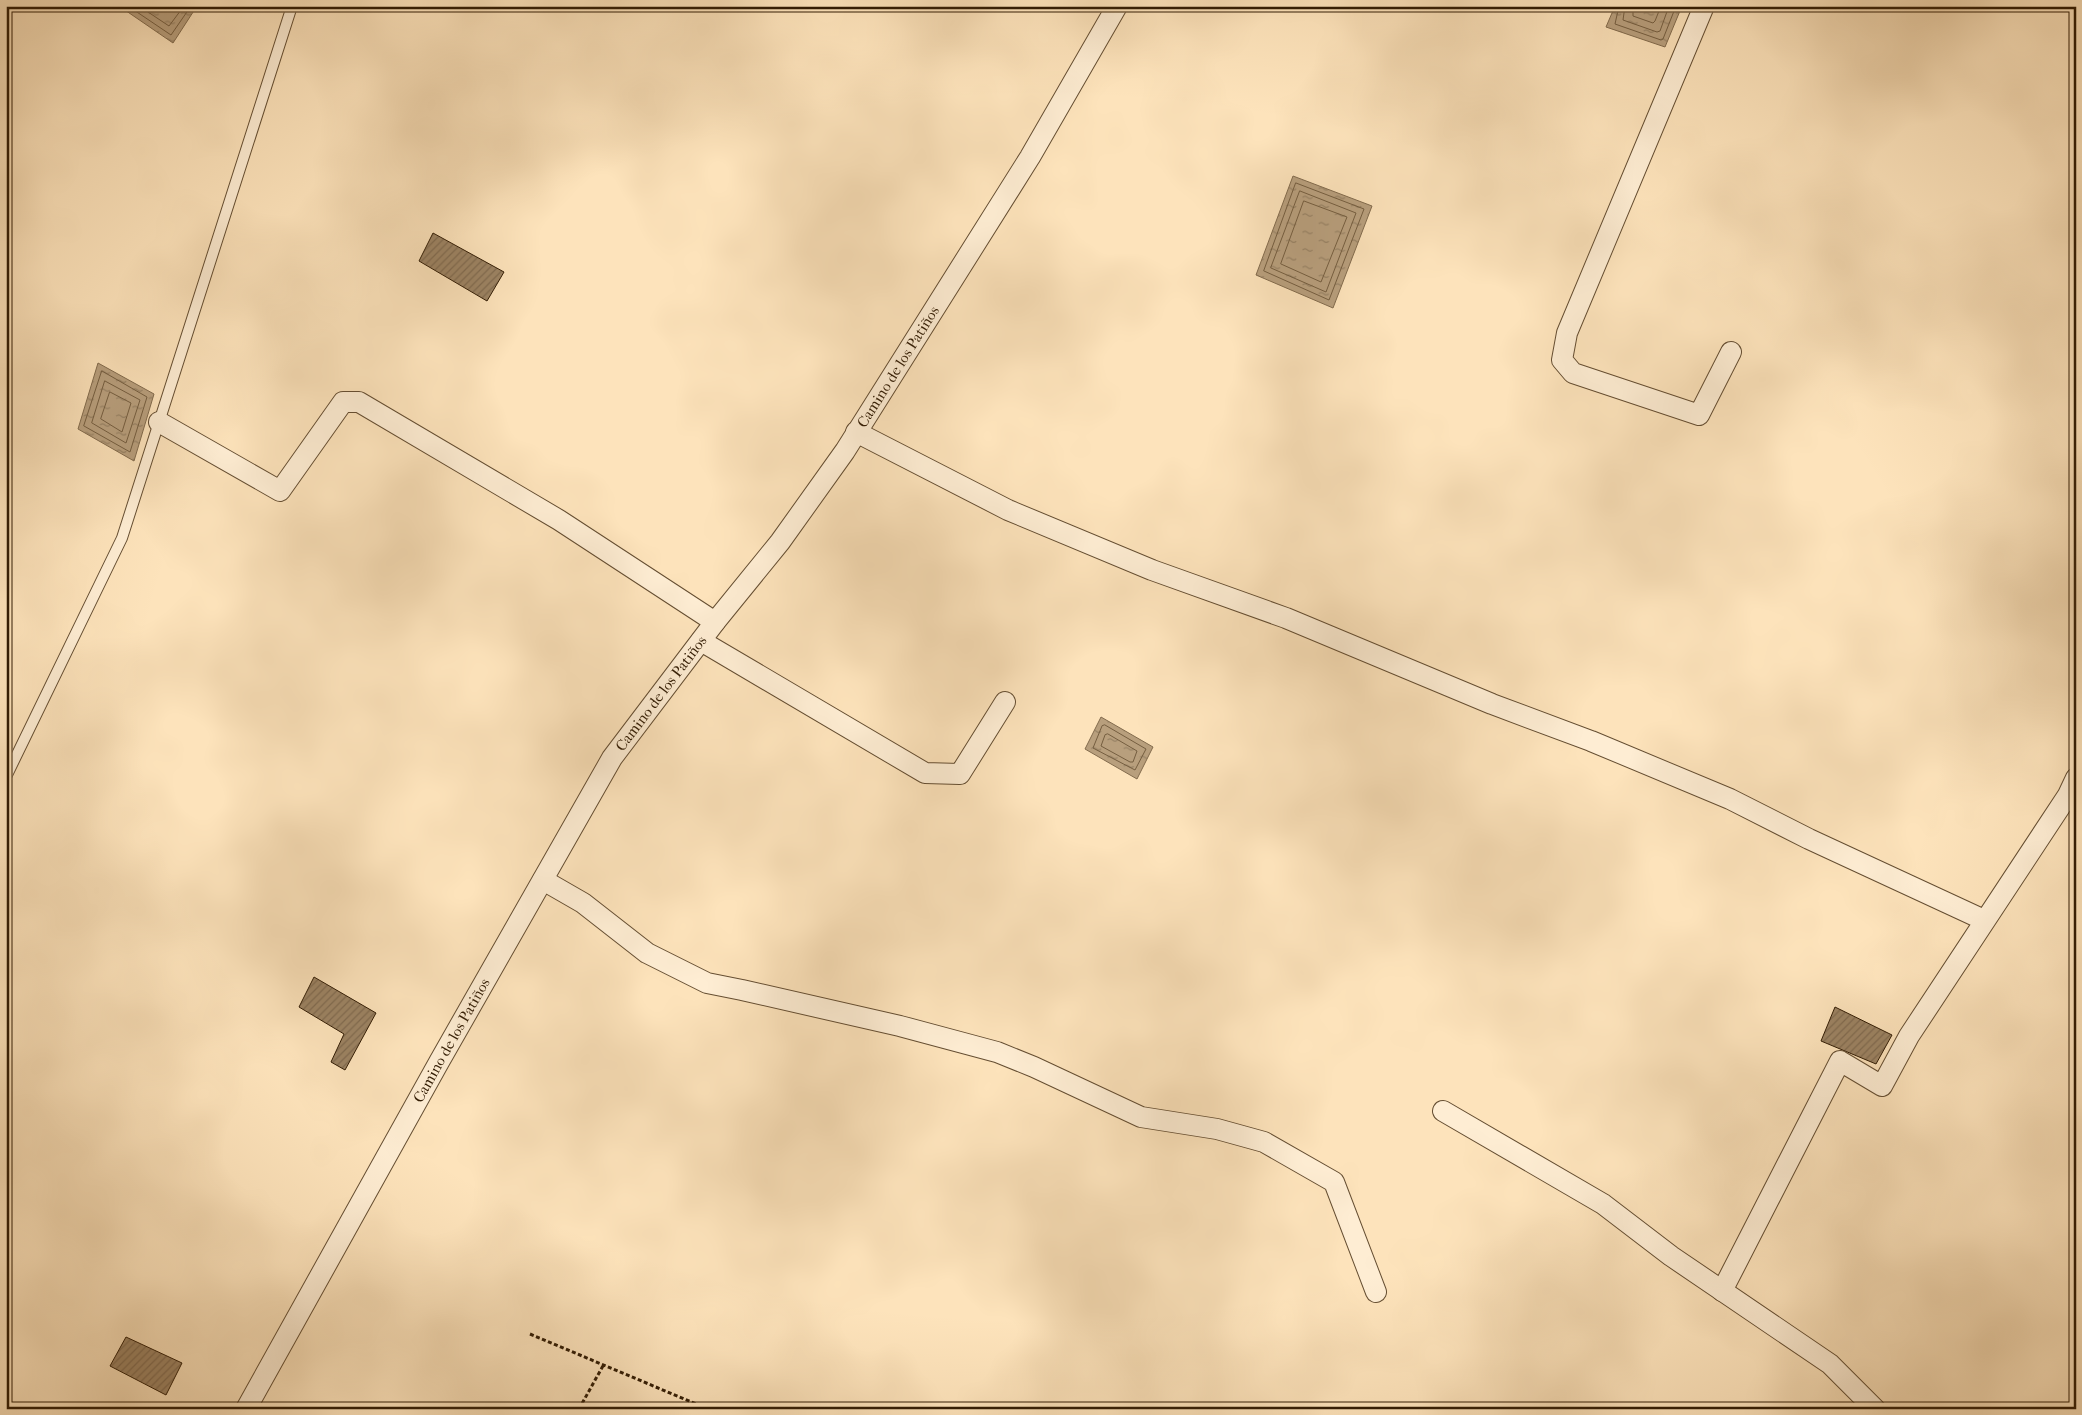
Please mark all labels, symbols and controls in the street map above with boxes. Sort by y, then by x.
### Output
street label: Camino de los Patiños [853,302,943,431]
street label: Camino de los Patiños [612,632,711,755]
street label: Camino de los Patiños [409,975,494,1106]

